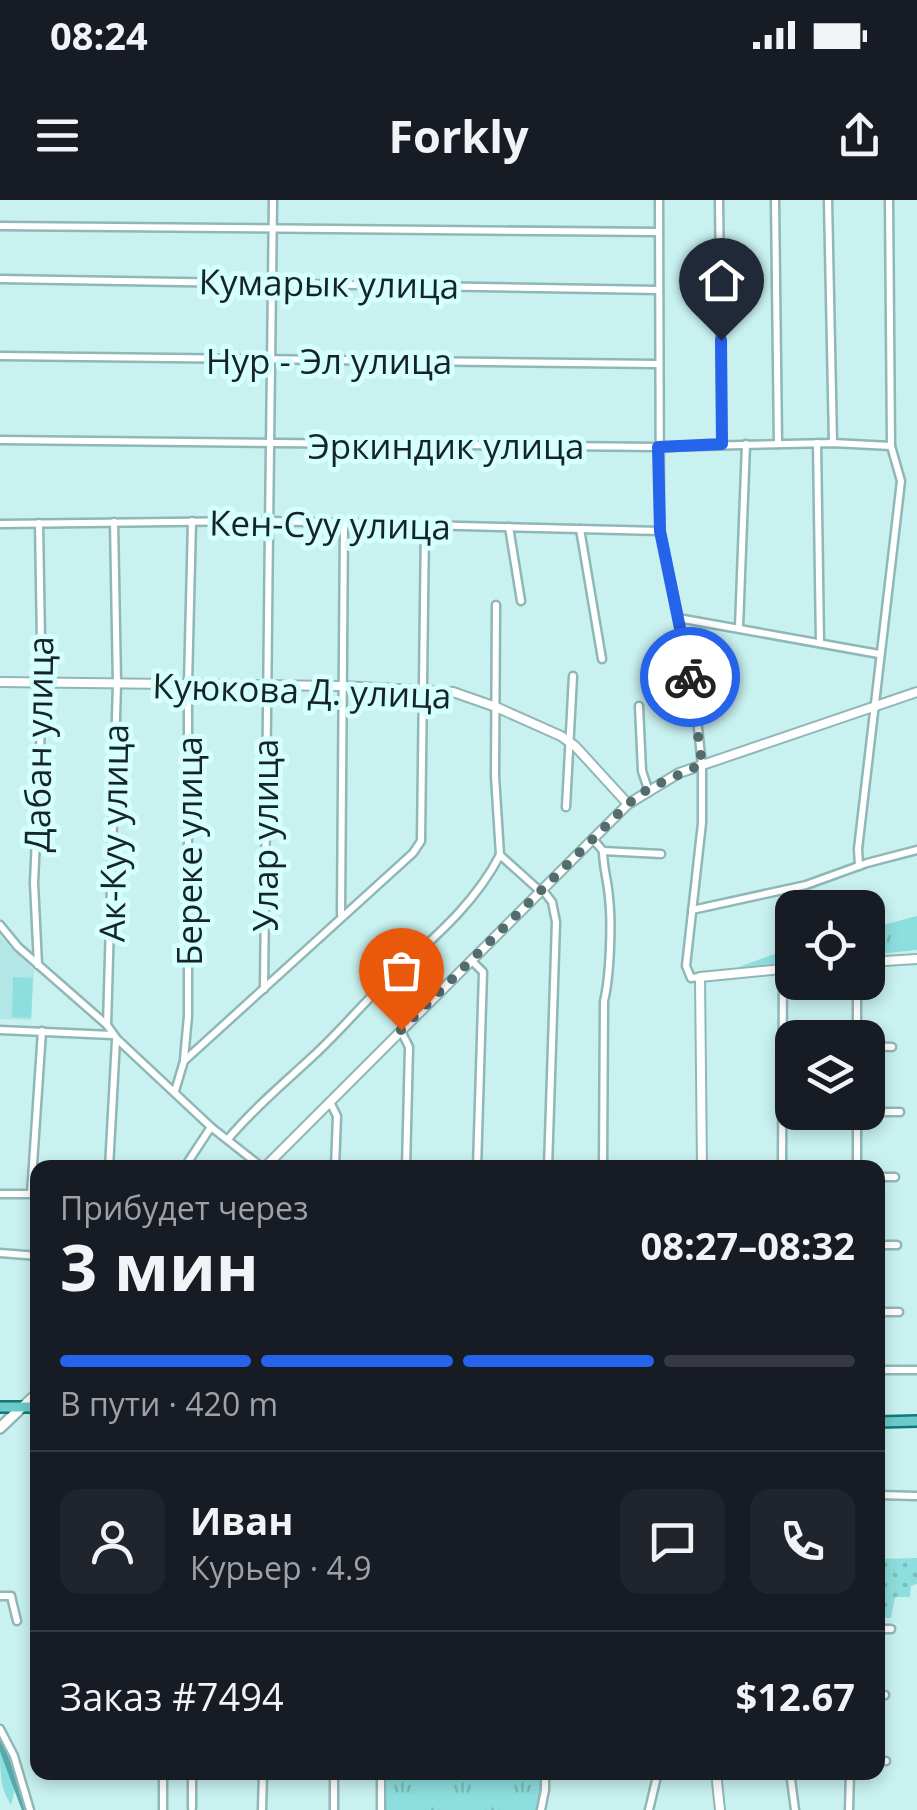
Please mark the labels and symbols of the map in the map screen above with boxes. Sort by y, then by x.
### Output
pin [679,238,764,341]
street label: Кумарык улица [198,257,460,309]
street label: Нур - Эл улица [206,337,452,384]
street label: Эркиндик улица [308,422,584,469]
street label: Кен-Суу улица [209,498,451,550]
courier [640,627,740,727]
street label: Дабан улица [13,636,63,852]
street label: Куюкова Д. улица [152,661,452,719]
street label: Ак-Куу улица [88,724,138,942]
street label: Береке улица [165,736,212,966]
street label: Улар улица [241,739,288,931]
pin [359,928,444,1031]

